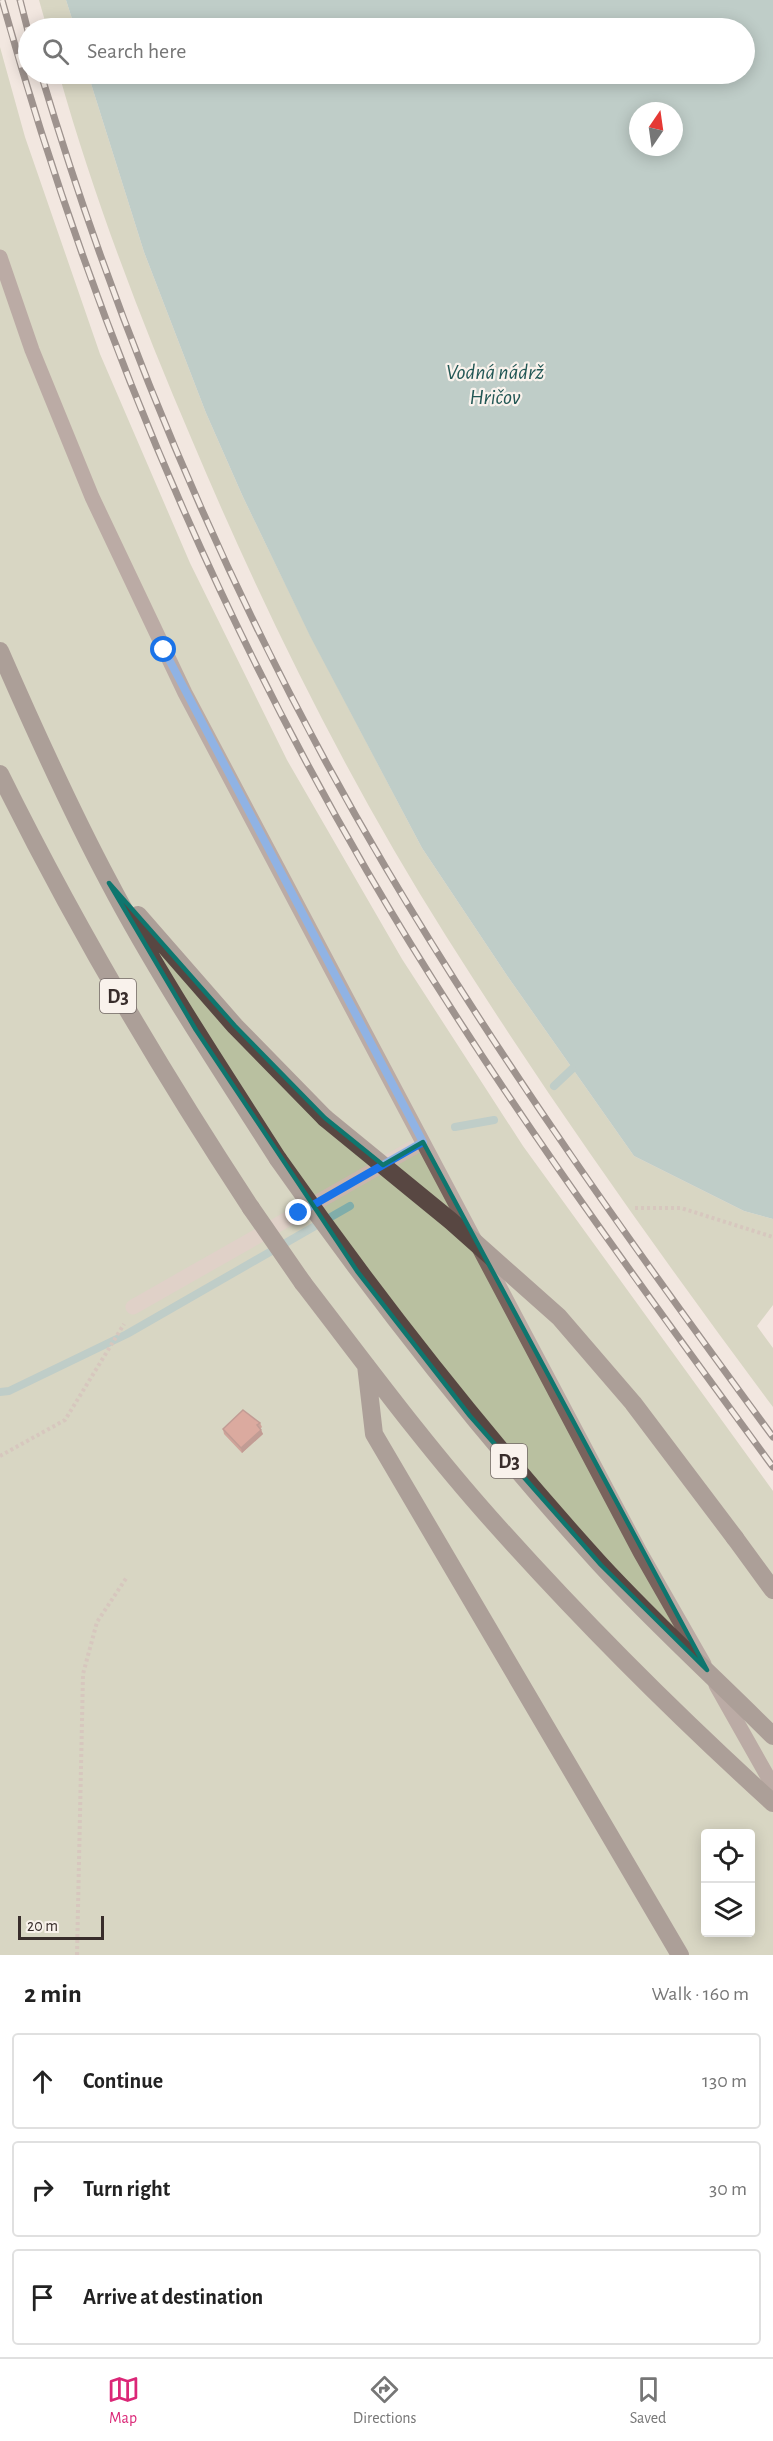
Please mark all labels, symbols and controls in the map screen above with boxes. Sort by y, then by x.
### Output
search box [18,18,755,84]
icon: search [39,35,72,68]
text: Search here [87,40,186,62]
north arrow [629,102,683,156]
water label: Vodná nádrž Hričov [446,361,544,408]
route start [150,636,176,662]
road number: D3 [100,979,136,1013]
route end [285,1199,311,1225]
road number: D3 [491,1444,527,1478]
map controls [701,1829,755,1937]
button: locate [701,1829,755,1883]
button: layers [701,1883,755,1937]
scale bar [18,1913,104,1940]
text: 20 m [27,1918,58,1934]
text: 2 min [24,1981,82,2007]
text: Walk · 160 m [652,1984,749,2004]
icon: ahead [26,2065,59,2098]
text: Continue [83,2070,163,2092]
text: 130 m [702,2071,747,2091]
icon: right [26,2173,59,2206]
text: Turn right [83,2178,170,2200]
text: 30 m [709,2179,747,2199]
icon: arrive [26,2281,59,2314]
text: Arrive at destination [83,2286,263,2308]
tab: Map [107,2373,140,2428]
tab: Directions [353,2373,417,2428]
tab: Saved [630,2373,666,2428]

